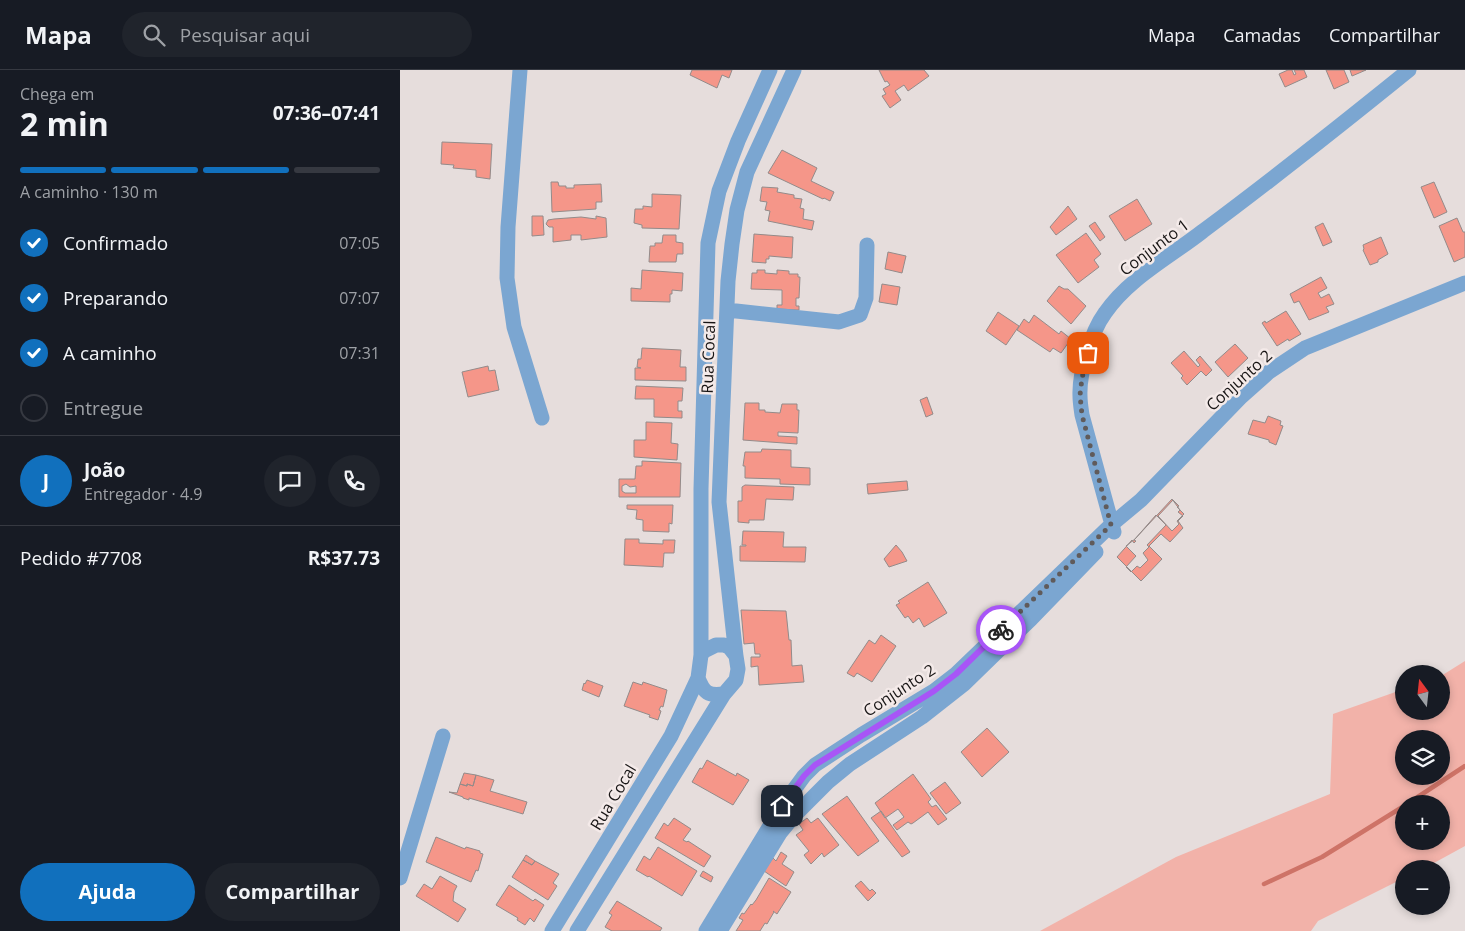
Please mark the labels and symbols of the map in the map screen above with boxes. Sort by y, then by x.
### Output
street label: Conjunto 1 [1115,214,1193,280]
street label: Rua Cocal [696,320,720,394]
pin [1067,332,1109,374]
street label: Conjunto 2 [1201,344,1277,416]
courier [976,605,1026,655]
street label: Conjunto 2 [859,658,939,722]
north arrow [1395,665,1450,720]
street label: Rua Cocal [585,760,641,834]
pin [761,785,803,827]

